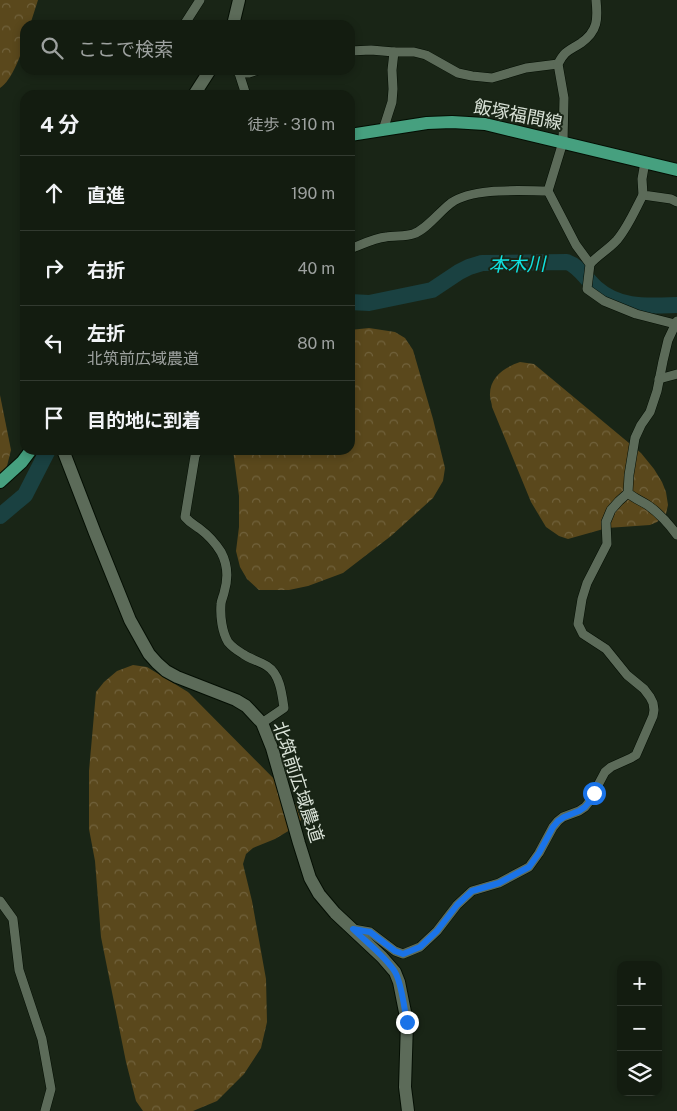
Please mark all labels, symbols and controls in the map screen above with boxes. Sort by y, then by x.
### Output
search box [20,20,355,75]
icon: search [38,34,66,62]
text: ここで検索 [78,38,173,60]
street label: 飯塚福間線 [472,96,564,133]
text: 4 分 [40,112,80,137]
text: 徒歩 · 310 m [248,115,335,134]
icon: ahead [40,179,68,207]
text: 直進 [87,184,125,206]
text: 190 m [291,184,335,203]
water label: 本木川 [488,252,548,275]
icon: right [40,254,68,282]
text: 右折 [87,259,125,281]
text: 40 m [297,259,335,278]
text: 左折 [87,322,125,344]
icon: left [40,329,68,357]
text: 80 m [297,334,335,353]
text: 北筑前広域農道 [87,349,199,368]
icon: arrive [40,404,68,432]
text: 目的地に到着 [87,409,201,431]
street label: 北筑前広域農道 [269,719,328,845]
route start [583,782,606,805]
map controls [617,961,662,1096]
button: + [617,961,662,1006]
button: − [617,1006,662,1051]
route end [396,1011,419,1034]
button: layers [617,1051,662,1096]

